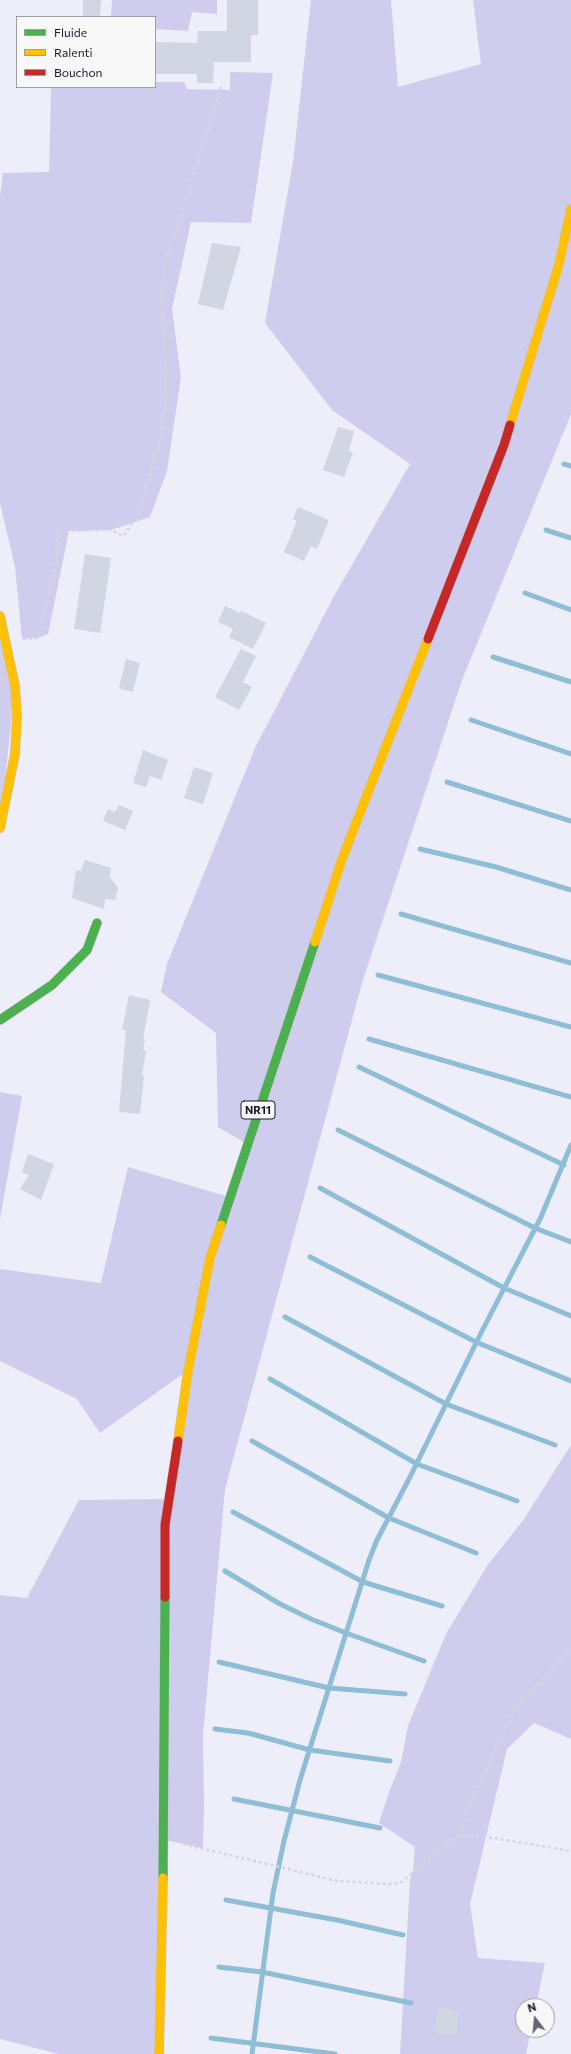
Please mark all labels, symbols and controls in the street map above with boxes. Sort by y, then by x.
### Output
legend [16,16,156,88]
text: Fluide [54,25,87,39]
text: Ralenti [54,45,93,59]
text: Bouchon [54,65,102,79]
road number: NR11 [241,1101,275,1119]
north arrow [515,1998,555,2038]
text: N [526,2000,538,2014]

